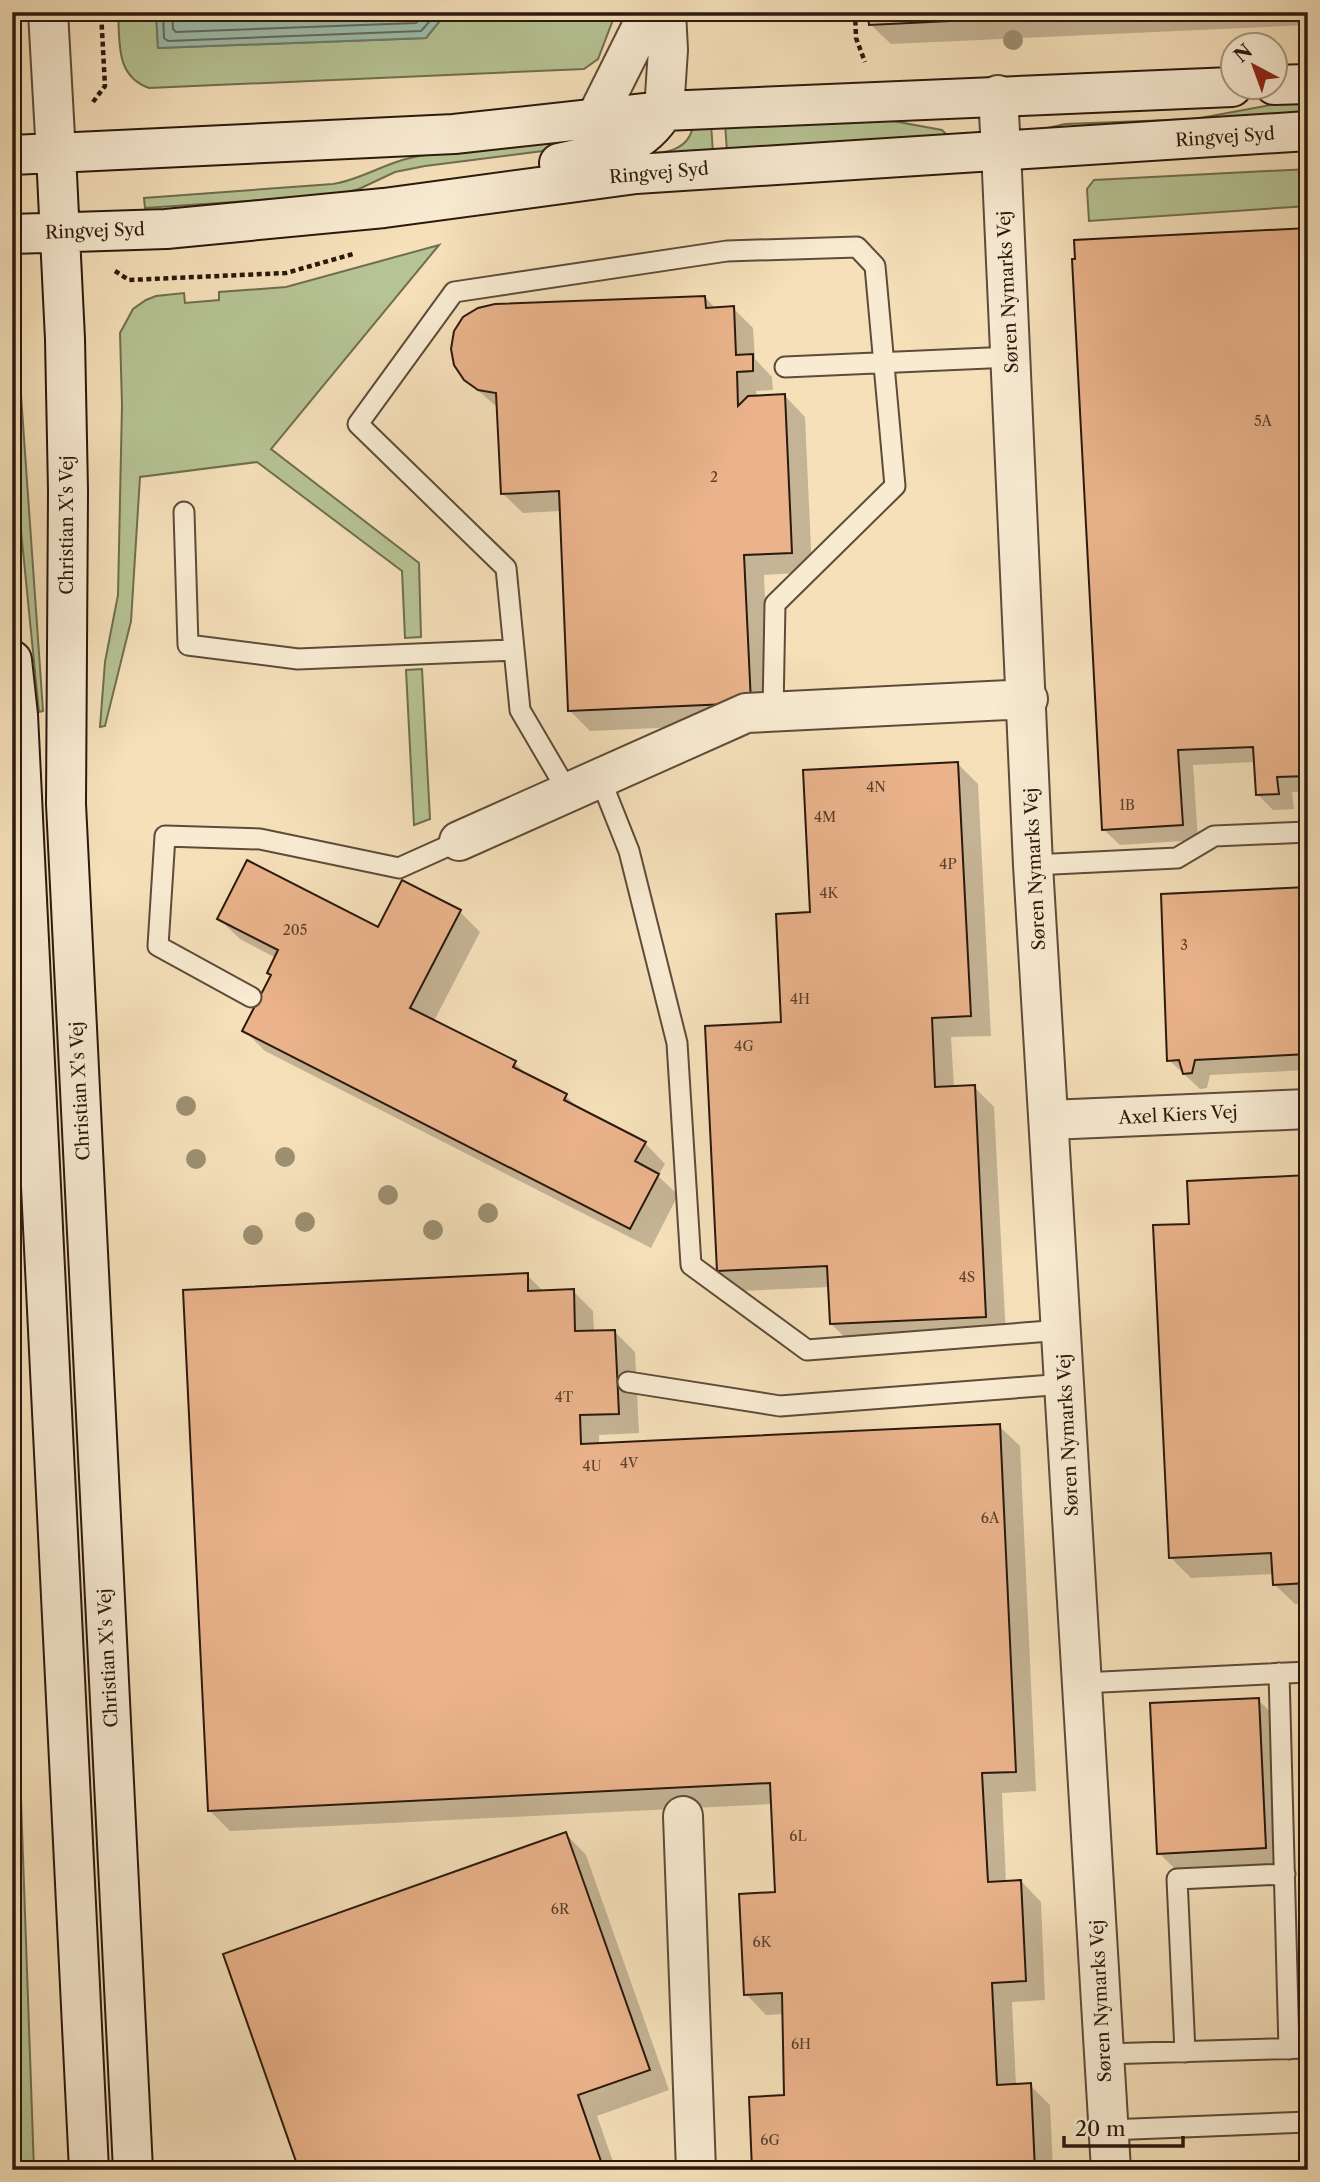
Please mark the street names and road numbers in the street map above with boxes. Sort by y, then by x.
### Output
street label: Ringvej Syd [1174,123,1276,151]
street label: Ringvej Syd [608,158,710,188]
street label: Søren Nymarks Vej [993,210,1023,374]
street label: Ringvej Syd [45,218,145,244]
street label: Christian X's Vej [56,455,78,595]
street label: Søren Nymarks Vej [1020,787,1050,951]
street label: Christian X's Vej [65,1021,95,1161]
street label: Axel Kiers Vej [1117,1101,1238,1129]
street label: Søren Nymarks Vej [1053,1353,1083,1517]
street label: Christian X's Vej [93,1588,123,1728]
street label: Søren Nymarks Vej [1086,1919,1116,2083]

